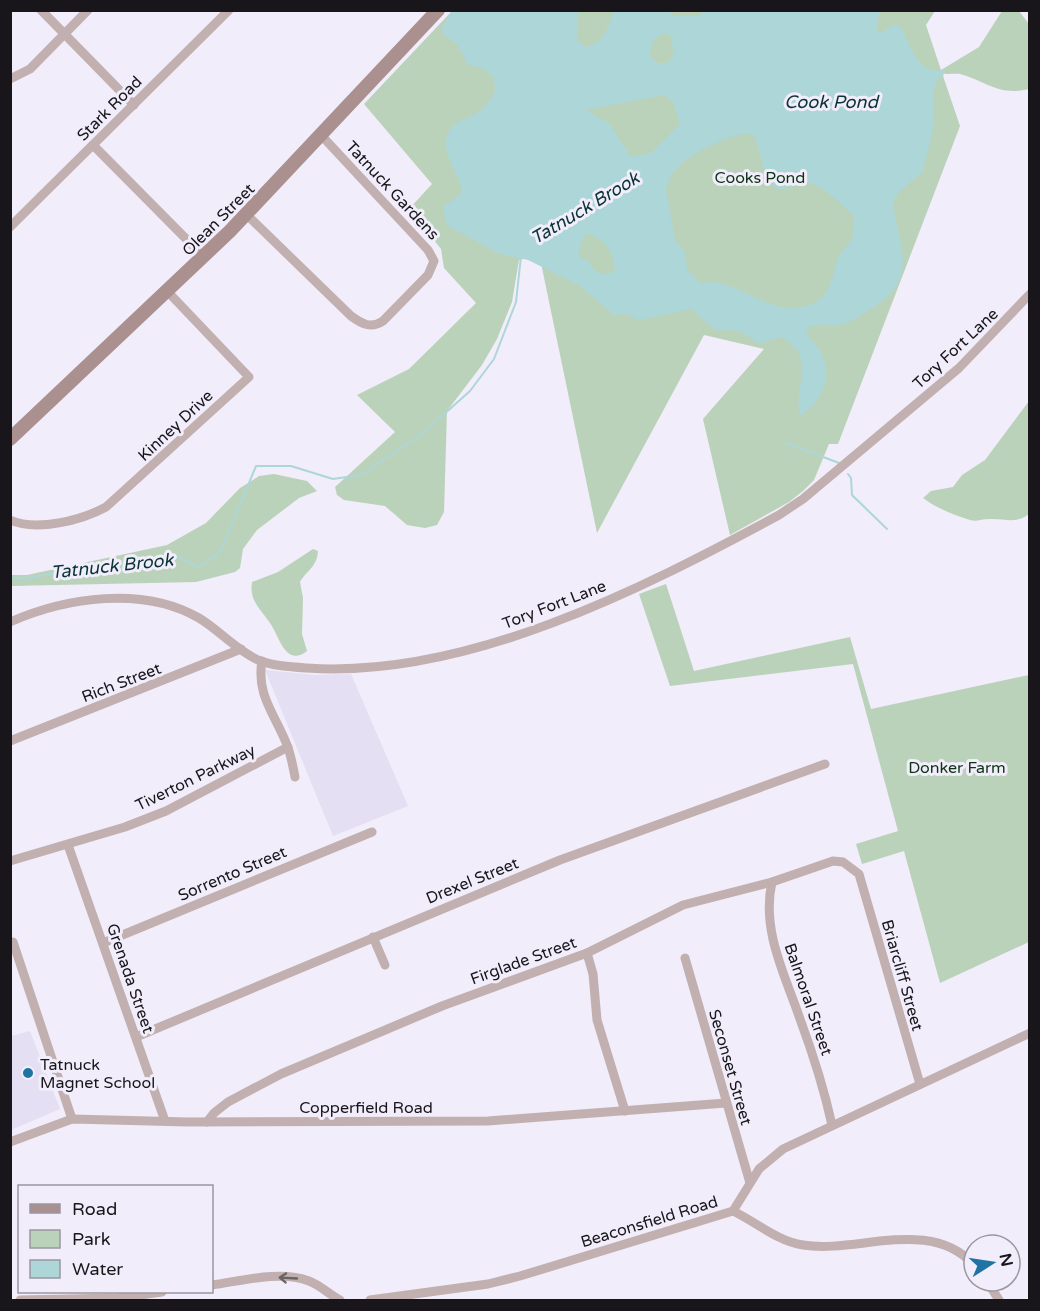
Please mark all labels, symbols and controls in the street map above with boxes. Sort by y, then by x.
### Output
street label: Stark Road [73,72,146,145]
water label: Cook Pond [784,91,880,113]
street label: Tatnuck Gardens [341,137,443,244]
water label: Tatnuck Brook [527,166,644,249]
park label: Cooks Pond [715,168,805,188]
street label: Olean Street [178,179,259,260]
street label: Tory Fort Lane [909,304,1003,393]
street label: Kinney Drive [134,386,217,466]
water label: Tatnuck Brook [50,549,175,583]
street label: Tory Fort Lane [500,576,609,634]
street label: Rich Street [79,659,164,707]
street label: Tiverton Parkway [132,740,259,816]
park label: Donker Farm [908,758,1006,778]
street label: Sorrento Street [175,842,290,906]
street label: Drexel Street [423,853,522,909]
street label: Briarcliff Street [877,917,927,1033]
street label: Grenada Street [102,921,158,1036]
street label: Firglade Street [468,932,579,989]
street label: Balmoral Street [779,941,837,1058]
street label: Seconset Street [704,1007,756,1128]
place label: Tatnuck Magnet School [40,1055,155,1093]
marker: Tatnuck Magnet School [21,1066,35,1080]
street label: Copperfield Road [299,1098,433,1118]
legend [18,1185,213,1293]
street label: Beaconsfield Road [578,1192,720,1252]
text: Road [72,1198,117,1220]
text: Park [72,1228,111,1250]
north arrow [962,1233,1022,1293]
text: N [995,1252,1017,1268]
text: Water [72,1258,123,1280]
one-way arrow [278,1272,298,1283]

